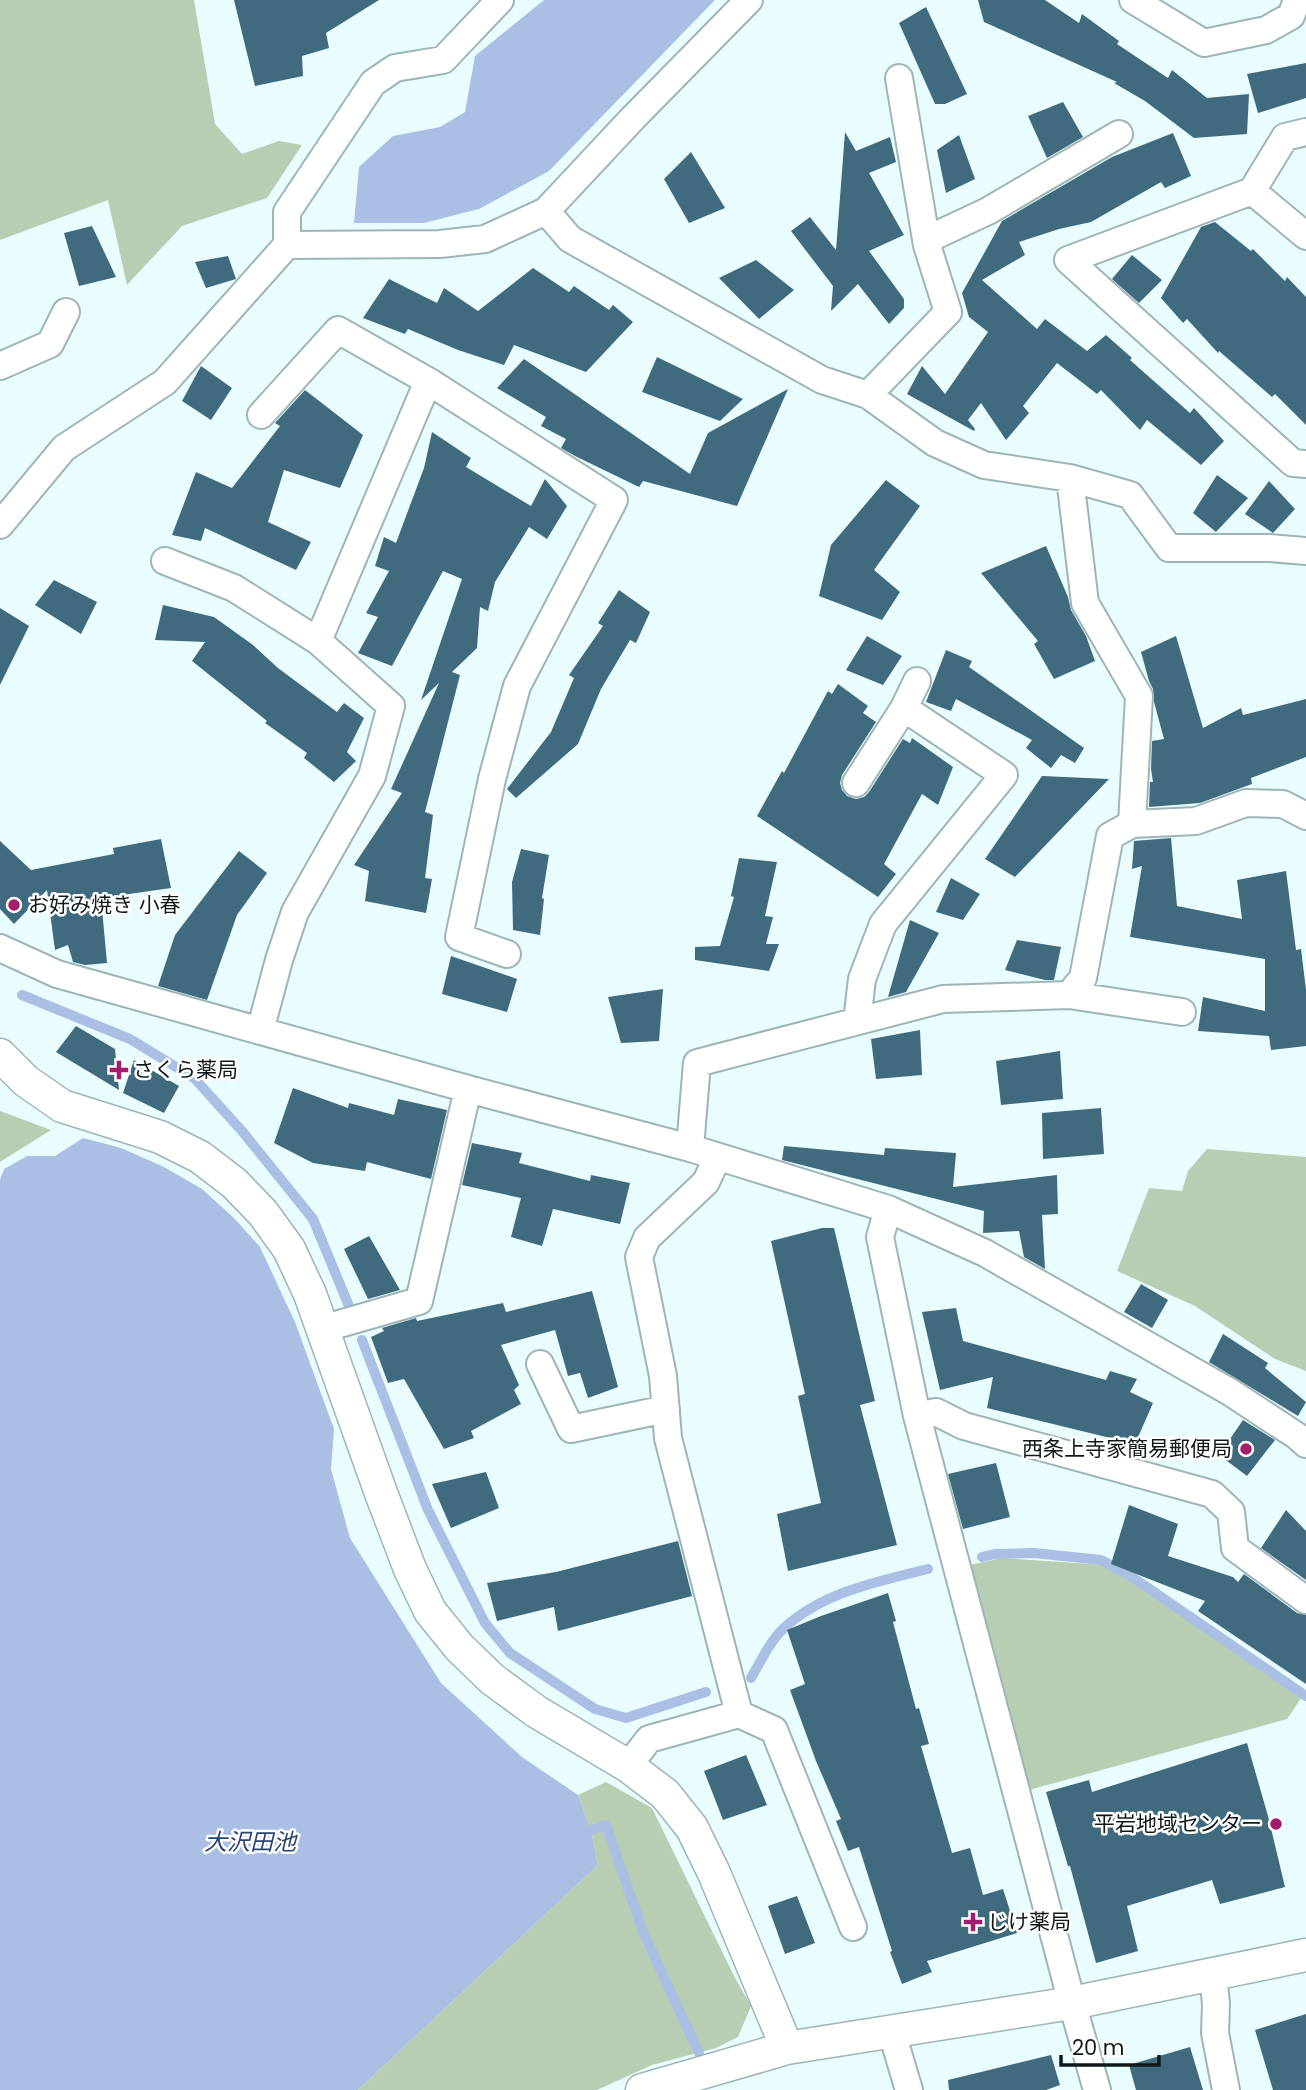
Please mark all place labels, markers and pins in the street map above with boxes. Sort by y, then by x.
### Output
place label: お好み焼き 小春 [28,890,181,919]
marker: お好み焼き 小春 [6,897,22,913]
place label: さくら薬局 [133,1055,238,1084]
marker: さくら薬局 [111,1062,127,1078]
place label: 西条上寺家簡易郵便局 [1022,1434,1232,1463]
marker: 西条上寺家簡易郵便局 [1238,1441,1254,1457]
place label: 平岩地域センター [1094,1809,1262,1838]
marker: 平岩地域センター [1268,1816,1284,1832]
place label: じけ薬局 [987,1907,1071,1936]
marker: じけ薬局 [965,1914,981,1930]

